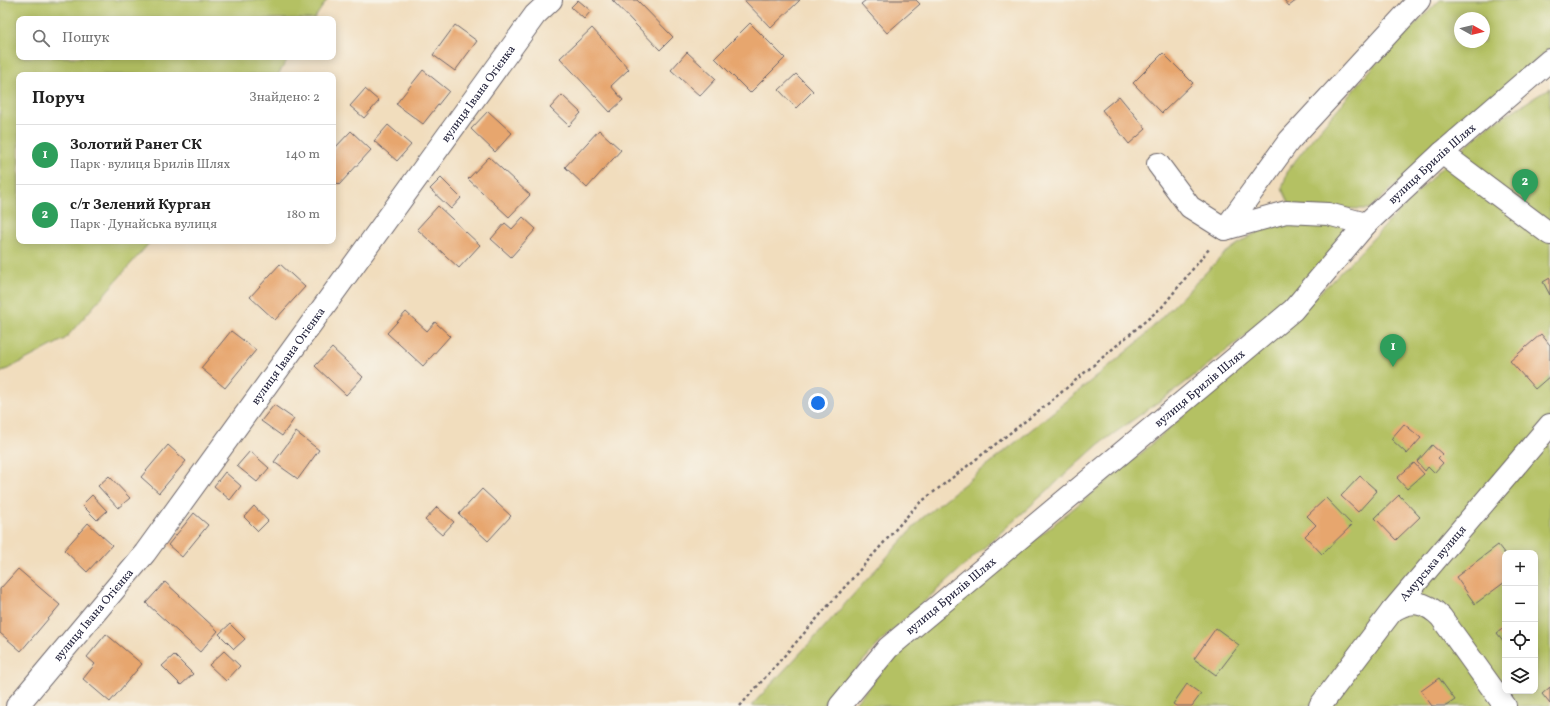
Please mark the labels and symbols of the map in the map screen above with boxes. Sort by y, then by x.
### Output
north arrow [1454,12,1490,48]
street label: вулиця Івана Огієнка [438,42,520,146]
street label: вулиця Брилів Шлях [1385,120,1480,208]
pin: 2 [1512,169,1538,202]
street label: вулиця Івана Огієнка [248,305,329,408]
pin: 1 [1380,334,1406,367]
street label: вулиця Брилів Шлях [1152,346,1249,431]
your location [808,393,828,413]
street label: Амурська вулиця [1397,522,1470,605]
street label: вулиця Брилів Шлях [903,554,1000,639]
street label: вулиця Івана Огієнка [51,566,138,665]

